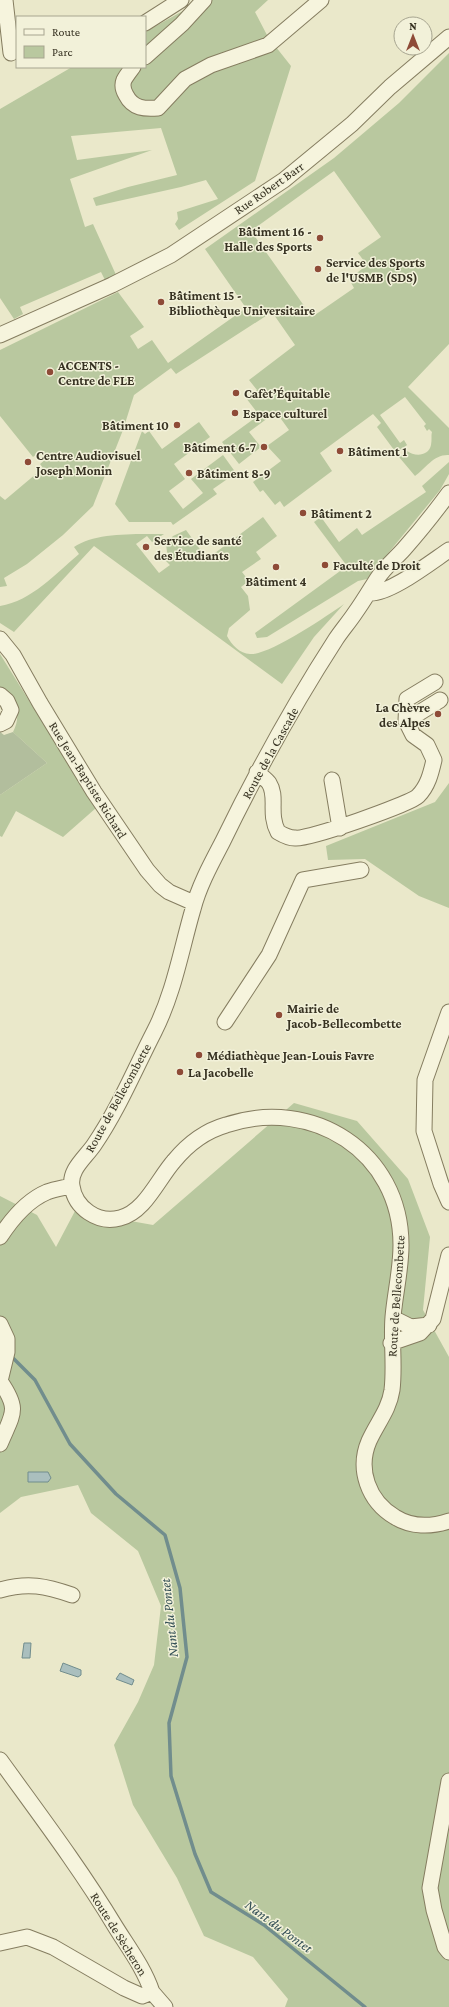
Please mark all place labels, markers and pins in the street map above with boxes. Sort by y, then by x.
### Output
place label: Bâtiment 16 - Halle des Sports [224,224,312,254]
marker: Bâtiment 16 - Halle des Sports [315,233,325,243]
place label: Service des Sports de l'USMB (SDS) [326,255,425,286]
marker: Service des Sports de l'USMB (SDS) [313,264,323,274]
place label: Bâtiment 15 - Bibliothèque Universitaire [169,288,315,318]
marker: Bâtiment 15 - Bibliothèque Universitaire [156,297,166,307]
place label: ACCENTS - Centre de FLE [57,358,135,388]
marker: ACCENTS - Centre de FLE [45,367,55,377]
place label: Cafèt’Équitable [244,386,330,401]
marker: Cafèt’Équitable [231,388,241,398]
place label: Espace culturel [243,406,327,421]
marker: Espace culturel [230,408,240,418]
place label: Bâtiment 10 [102,418,169,433]
marker: Bâtiment 10 [172,420,182,430]
place label: Bâtiment 6-7 [184,440,256,455]
marker: Bâtiment 6-7 [259,442,269,452]
place label: Bâtiment 1 [348,444,407,459]
marker: Bâtiment 1 [335,446,345,456]
place label: Centre Audiovisuel Joseph Monin [34,448,141,478]
marker: Centre Audiovisuel Joseph Monin [23,457,33,467]
place label: Bâtiment 8-9 [197,466,271,481]
marker: Bâtiment 8-9 [184,468,194,478]
place label: Bâtiment 2 [311,506,372,521]
marker: Bâtiment 2 [298,508,308,518]
place label: Service de santé des Étudiants [154,533,242,563]
marker: Service de santé des Étudiants [141,542,151,552]
place label: Faculté de Droit [333,558,421,573]
marker: Faculté de Droit [320,560,330,570]
marker: Bâtiment 4 [271,562,281,572]
place label: Bâtiment 4 [245,574,307,589]
place label: La Chèvre des Alpes [376,700,430,730]
marker: La Chèvre des Alpes [433,709,443,719]
place label: Mairie de Jacob-Bellecombette [285,1001,402,1031]
marker: Mairie de Jacob-Bellecombette [274,1010,284,1020]
place label: Médiathèque Jean-Louis Favre [207,1048,374,1063]
marker: Médiathèque Jean-Louis Favre [194,1050,204,1060]
place label: La Jacobelle [188,1065,254,1080]
marker: La Jacobelle [175,1067,185,1077]

